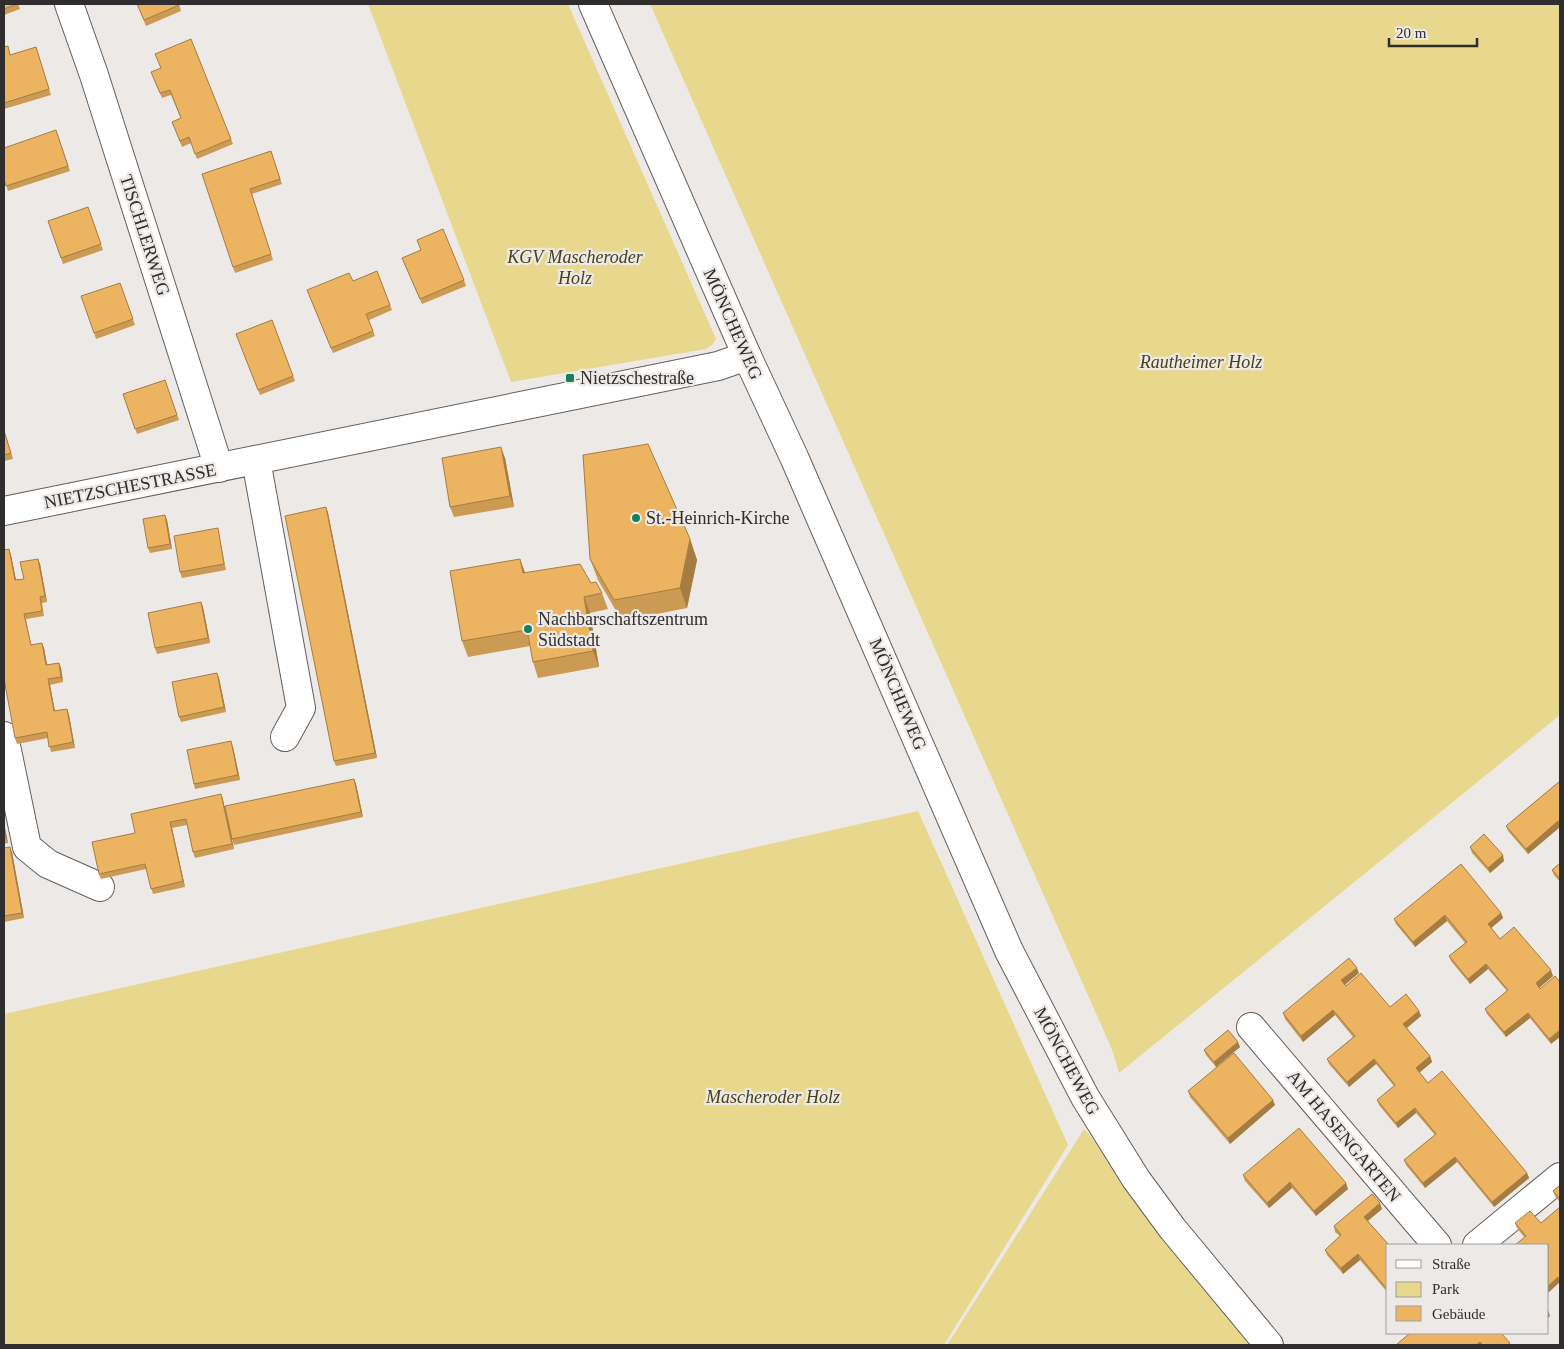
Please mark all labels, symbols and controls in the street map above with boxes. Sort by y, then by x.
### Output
scale bar [1389,15,1476,47]
text: 20 m [1396,25,1427,41]
street label: TISCHLERWEG [116,172,174,298]
park label: KGV Mascheroder Holz [506,247,644,288]
street label: MÖNCHEWEG [700,266,766,382]
park label: Rautheimer Holz [1139,352,1262,372]
place label: Nietzschestraße [580,368,694,388]
marker: Nietzschestraße [564,372,576,384]
street label: NIETZSCHESTRASSE [42,459,218,513]
place label: St.-Heinrich-Kirche [646,508,789,528]
marker: St.-Heinrich-Kirche [630,512,642,524]
place label: Nachbarschaftszentrum Südstadt [538,609,708,650]
marker: Nachbarschaftszentrum Südstadt [522,623,534,635]
street label: MÖNCHEWEG [866,635,930,753]
street label: MÖNCHEWEG [1030,1004,1104,1118]
street label: AM HASENGARTEN [1283,1066,1405,1206]
park label: Mascheroder Holz [705,1087,840,1107]
legend [1386,1244,1549,1334]
text: Straße [1432,1256,1471,1272]
text: Park [1432,1281,1460,1297]
text: Gebäude [1432,1306,1486,1322]

